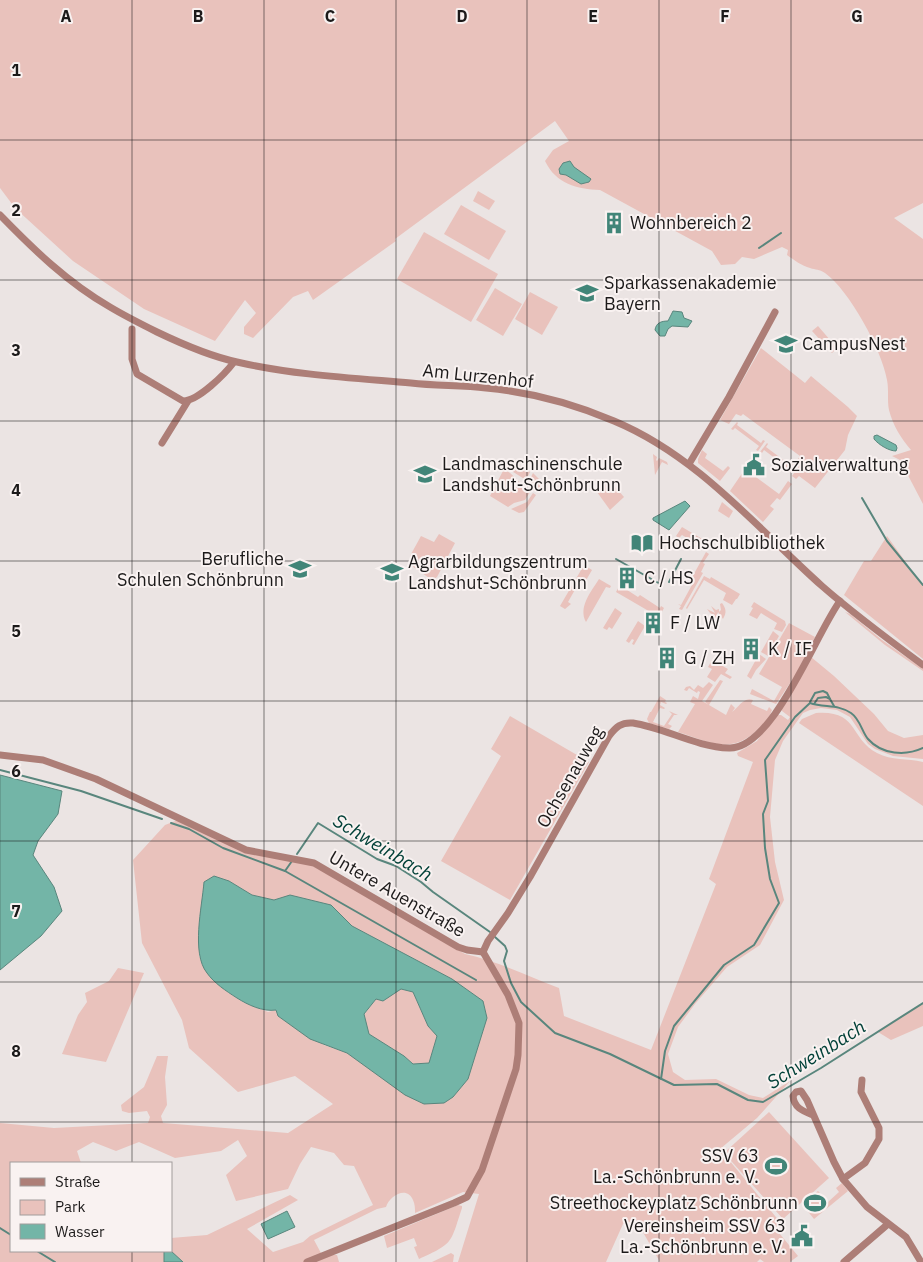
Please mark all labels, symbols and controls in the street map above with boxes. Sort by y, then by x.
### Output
text: A [61,6,72,26]
text: B [193,6,204,26]
text: C [325,6,335,26]
text: D [456,6,468,26]
text: E [588,6,598,26]
text: F [720,6,730,26]
text: G [851,6,863,26]
text: 1 [11,60,21,80]
text: 2 [11,200,21,220]
building icon: Wohnbereich 2 [601,210,627,236]
place label: Wohnbereich 2 [630,211,752,234]
place label: Sparkassenakademie Bayern [604,271,777,315]
school or university icon: Sparkassenakademie Bayern [574,280,600,306]
school or university icon: CampusNest [773,331,799,357]
place label: CampusNest [802,332,906,355]
text: 3 [11,340,21,360]
street label: Am Lurzenhof [421,358,535,393]
place label: Landmaschinenschule Landshut-Schönbrunn [442,452,623,496]
public building icon: Sozialverwaltung [741,452,767,478]
place label: Sozialverwaltung [771,453,909,476]
school or university icon: Landmaschinenschule Landshut-Schönbrunn [412,461,438,487]
text: 4 [11,480,21,500]
library icon: Hochschulbibliothek [629,530,655,556]
place label: Hochschulbibliothek [659,531,826,554]
place label: Berufliche Schulen Schönbrunn [117,547,284,591]
place label: Agrarbildungszentrum Landshut-Schönbrunn [408,550,588,594]
school or university icon: Berufliche Schulen Schönbrunn [287,556,313,582]
school or university icon: Agrarbildungszentrum Landshut-Schönbrunn [379,559,405,585]
building icon: C / HS [614,565,640,591]
place label: C / HS [644,566,694,589]
building icon: F / LW [640,610,666,636]
place label: F / LW [670,611,720,634]
text: 5 [11,621,21,641]
building icon: K / IF [738,636,764,662]
place label: K / IF [768,637,812,660]
building icon: G / ZH [654,645,680,671]
place label: G / ZH [684,646,735,669]
street label: Ochsenauweg [531,721,608,832]
text: 6 [11,761,21,781]
water label: Schweinbach [329,808,437,886]
street label: Untere Auenstraße [325,845,470,942]
text: 7 [11,901,21,921]
water label: Schweinbach [762,1014,870,1094]
text: 8 [11,1041,21,1061]
place label: SSV 63 La.-Schönbrunn e. V. [593,1144,759,1188]
sports icon: SSV 63 La.-Schönbrunn e. V. [763,1153,789,1179]
legend [10,1162,172,1252]
text: Straße [55,1172,100,1191]
sports icon: Streethockeyplatz Schönbrunn [802,1190,828,1216]
place label: Streethockeyplatz Schönbrunn [550,1191,798,1214]
text: Park [55,1197,85,1216]
place label: Vereinsheim SSV 63 La.-Schönbrunn e. V. [620,1214,786,1258]
text: Wasser [55,1222,105,1241]
public building icon: Vereinsheim SSV 63 La.-Schönbrunn e. V. [789,1223,815,1249]

